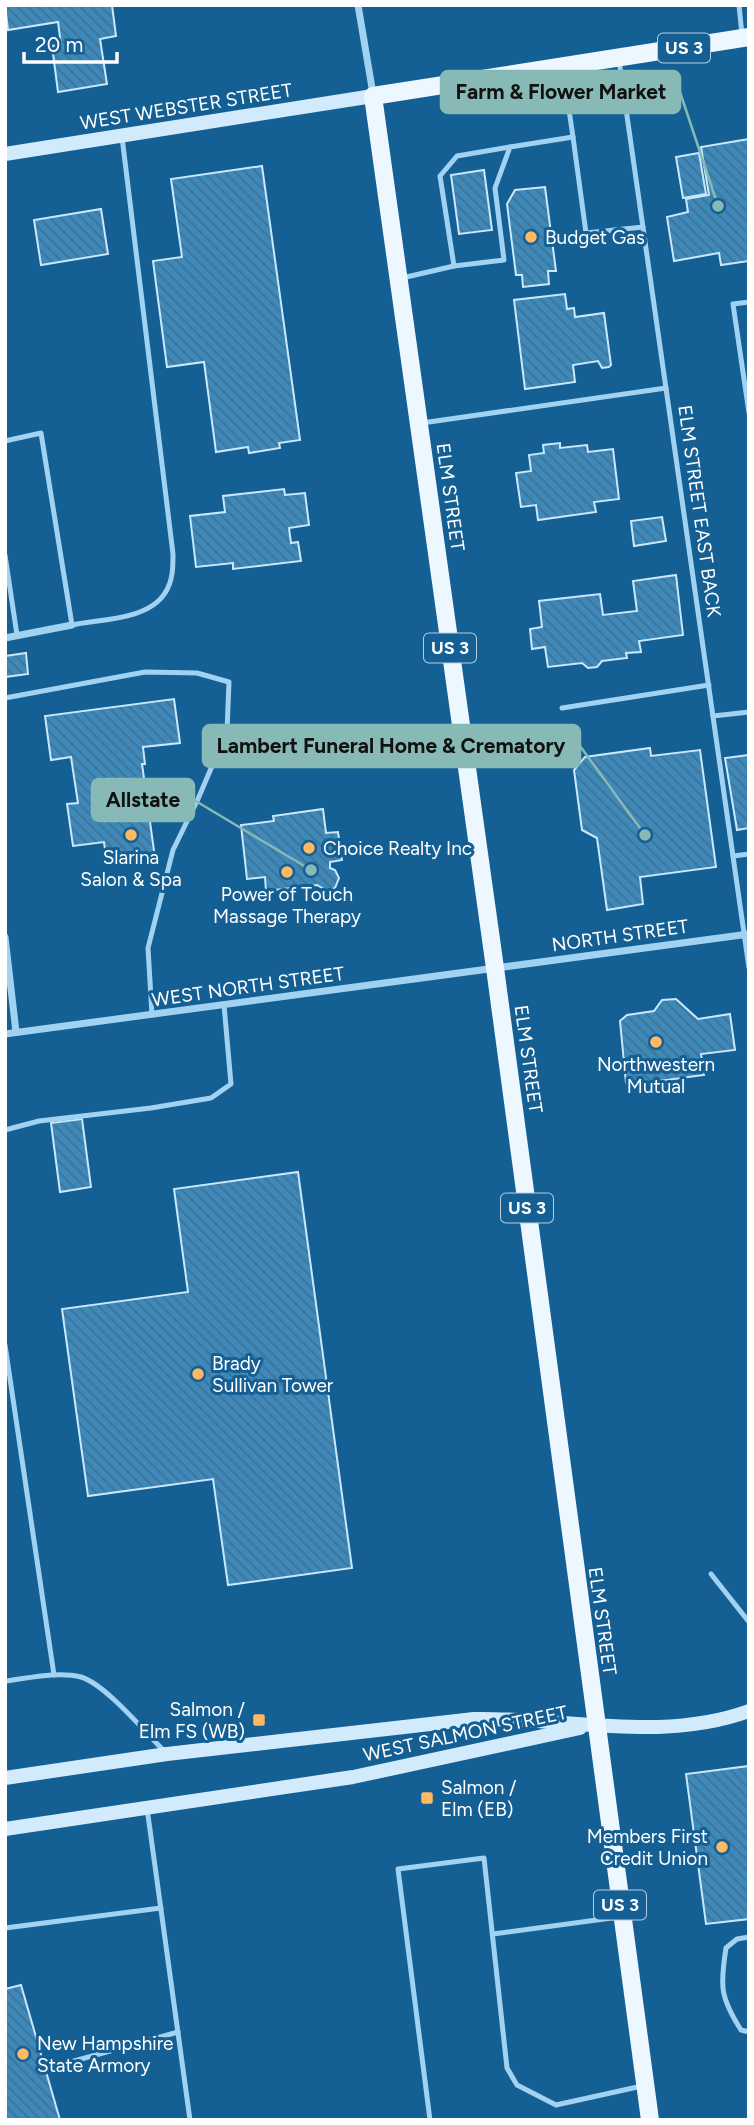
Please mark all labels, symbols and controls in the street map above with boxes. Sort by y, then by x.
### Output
scale bar [24,21,117,65]
text: 20 m [35,32,83,57]
road number: US 3 [658,33,710,62]
callout: Farm & Flower Market [441,71,680,113]
street label: WEST WEBSTER STREET [78,78,294,135]
text: Farm & Flower Market [456,79,666,104]
place label: Budget Gas [545,226,645,249]
marker: Budget Gas [523,229,539,245]
street label: ELM STREET EAST BACK [673,404,726,619]
street label: ELM STREET [432,442,470,553]
road number: US 3 [424,634,476,662]
callout: Lambert Funeral Home & Crematory [203,725,580,767]
text: Lambert Funeral Home & Crematory [217,733,566,758]
callout: Allstate [92,779,194,821]
text: Allstate [106,787,181,812]
marker: Slarina Salon & Spa [123,827,139,843]
place label: Choice Realty Inc [323,837,472,860]
marker: Choice Realty Inc [301,840,317,856]
place label: Slarina Salon & Spa [80,846,182,891]
marker: Power of Touch Massage Therapy [279,864,295,880]
place label: Power of Touch Massage Therapy [213,883,361,928]
street label: NORTH STREET [550,914,690,956]
street label: WEST NORTH STREET [150,962,346,1011]
street label: ELM STREET [510,1004,548,1115]
marker: Northwestern Mutual [648,1034,664,1050]
place label: Northwestern Mutual [597,1053,715,1098]
road number: US 3 [501,1194,553,1223]
place label: Brady Sullivan Tower [212,1352,334,1397]
marker: Brady Sullivan Tower [190,1366,206,1382]
street label: ELM STREET [584,1566,622,1677]
place label: Salmon / Elm FS (WB) [139,1698,246,1743]
street label: WEST SALMON STREET [361,1701,570,1766]
marker: Salmon / Elm FS (WB) [251,1712,267,1728]
place label: Salmon / Elm (EB) [441,1776,517,1821]
marker: Salmon / Elm (EB) [419,1790,435,1806]
place label: Members First Credit Union [587,1825,708,1870]
marker: Members First Credit Union [714,1839,730,1855]
road number: US 3 [594,1891,646,1920]
place label: New Hampshire State Armory [37,2032,173,2077]
marker: New Hampshire State Armory [15,2046,31,2062]

